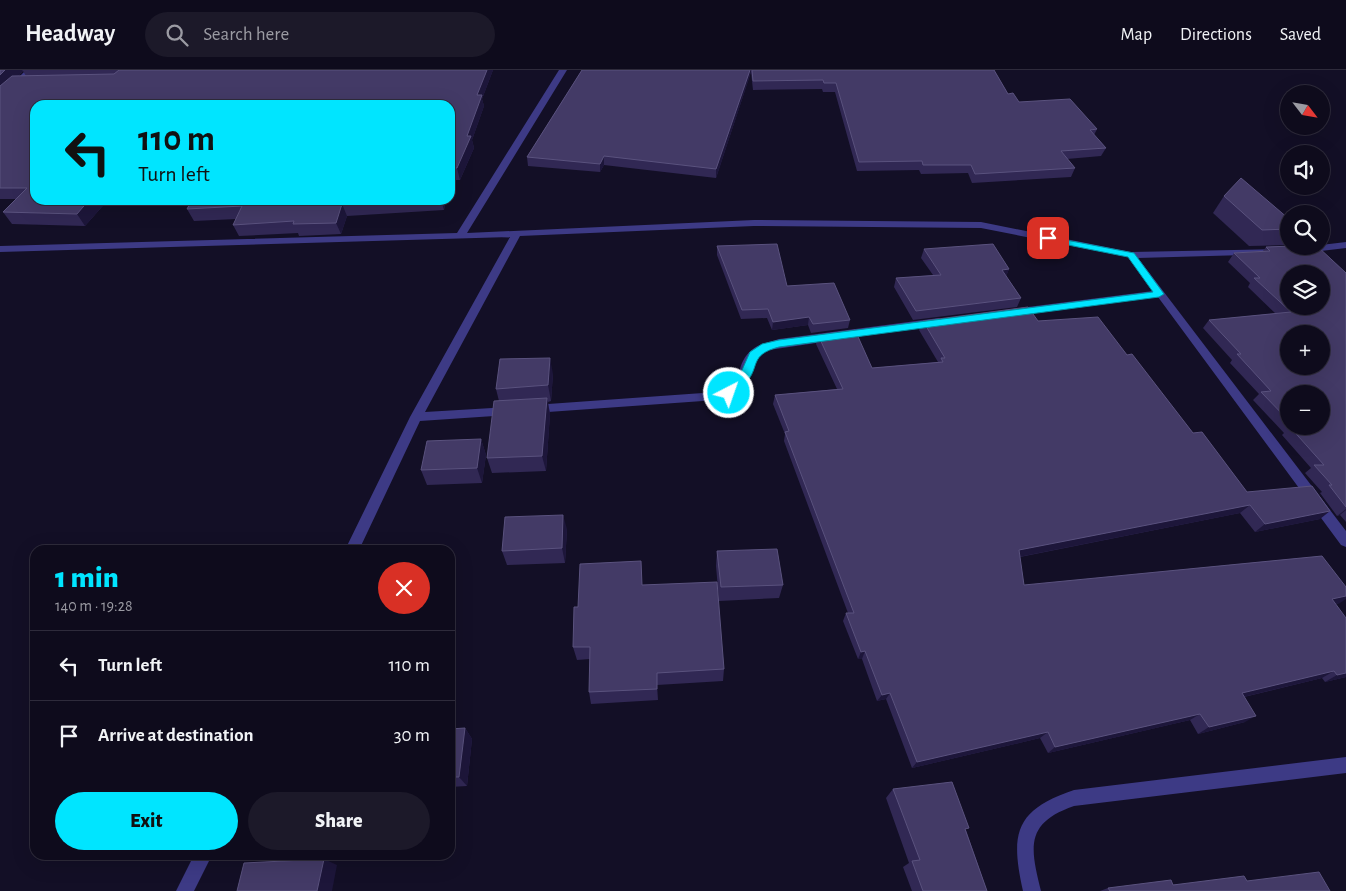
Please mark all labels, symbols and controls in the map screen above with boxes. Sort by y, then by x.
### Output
search box [145,12,495,57]
icon: search [163,21,191,49]
text: Headway [25,22,115,46]
text: Search here [203,25,289,44]
text: Map [1121,26,1152,44]
text: Directions [1180,26,1252,44]
text: Saved [1280,26,1321,44]
north arrow [1280,85,1330,135]
map controls [1280,85,1330,435]
icon: left [55,120,120,185]
text: 110 m [138,122,215,157]
button: sound [1280,145,1330,195]
text: Turn left [138,163,210,185]
button: search [1280,205,1330,255]
pin [1027,217,1069,259]
icon: arrive [1034,224,1062,252]
button: layers [1280,265,1330,315]
button: + [1280,325,1330,375]
position arrow [702,366,754,418]
button: − [1280,385,1330,435]
button: close [378,562,430,614]
text: 1 min [55,563,119,593]
text: 140 m · 19:28 [55,598,133,614]
icon: left [55,652,83,680]
text: Turn left [98,656,162,675]
text: 110 m [389,656,430,675]
icon: arrive [55,722,83,750]
text: Arrive at destination [98,726,254,745]
text: 30 m [394,726,430,745]
button: Exit [55,792,238,850]
button: Share [248,792,430,850]

